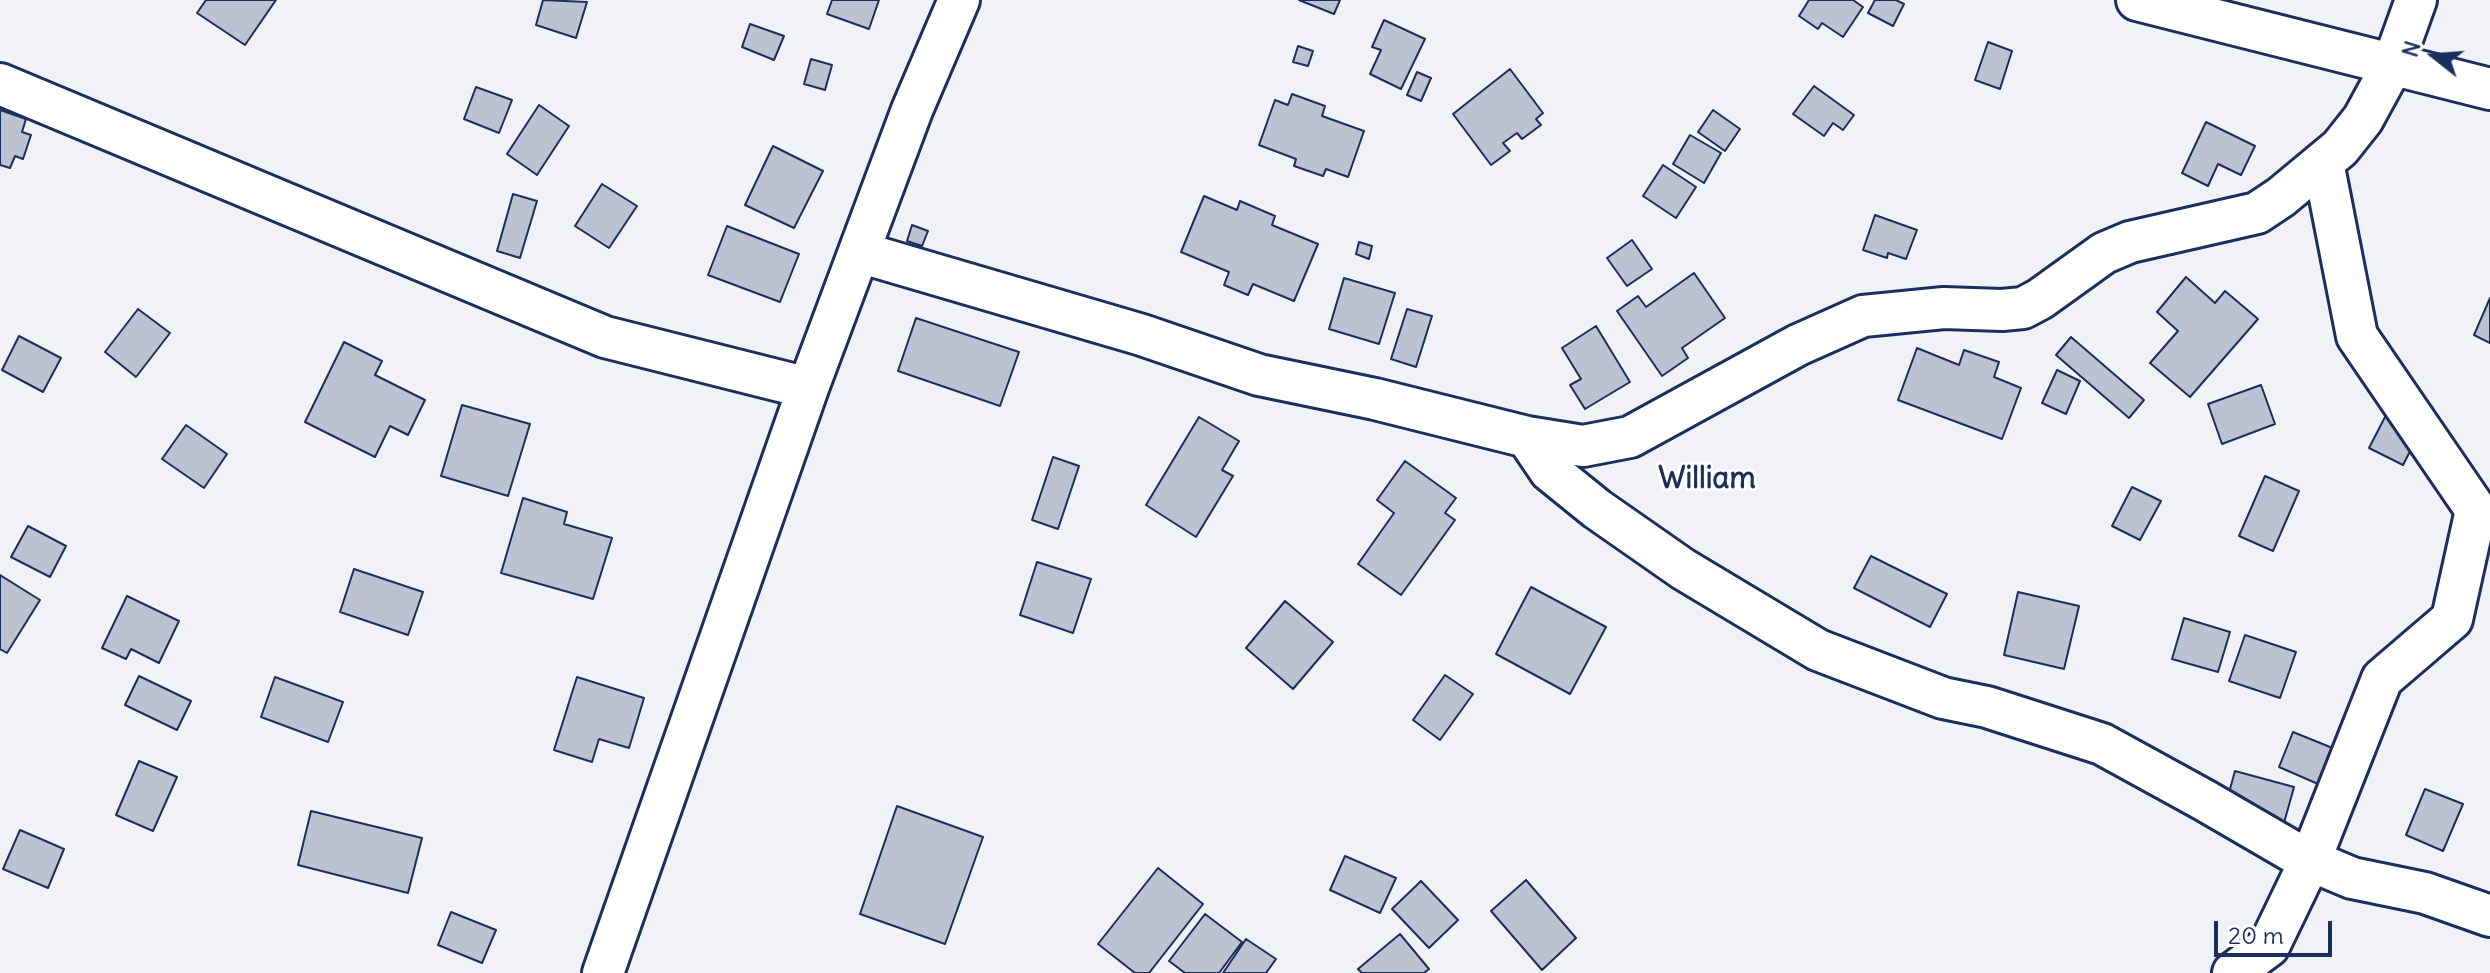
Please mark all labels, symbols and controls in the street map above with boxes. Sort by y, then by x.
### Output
north arrow [2394,16,2474,96]
text: N [2395,38,2427,60]
district label: William [1658,461,1756,497]
scale bar [2218,905,2336,955]
text: 20 m [2228,920,2284,950]

